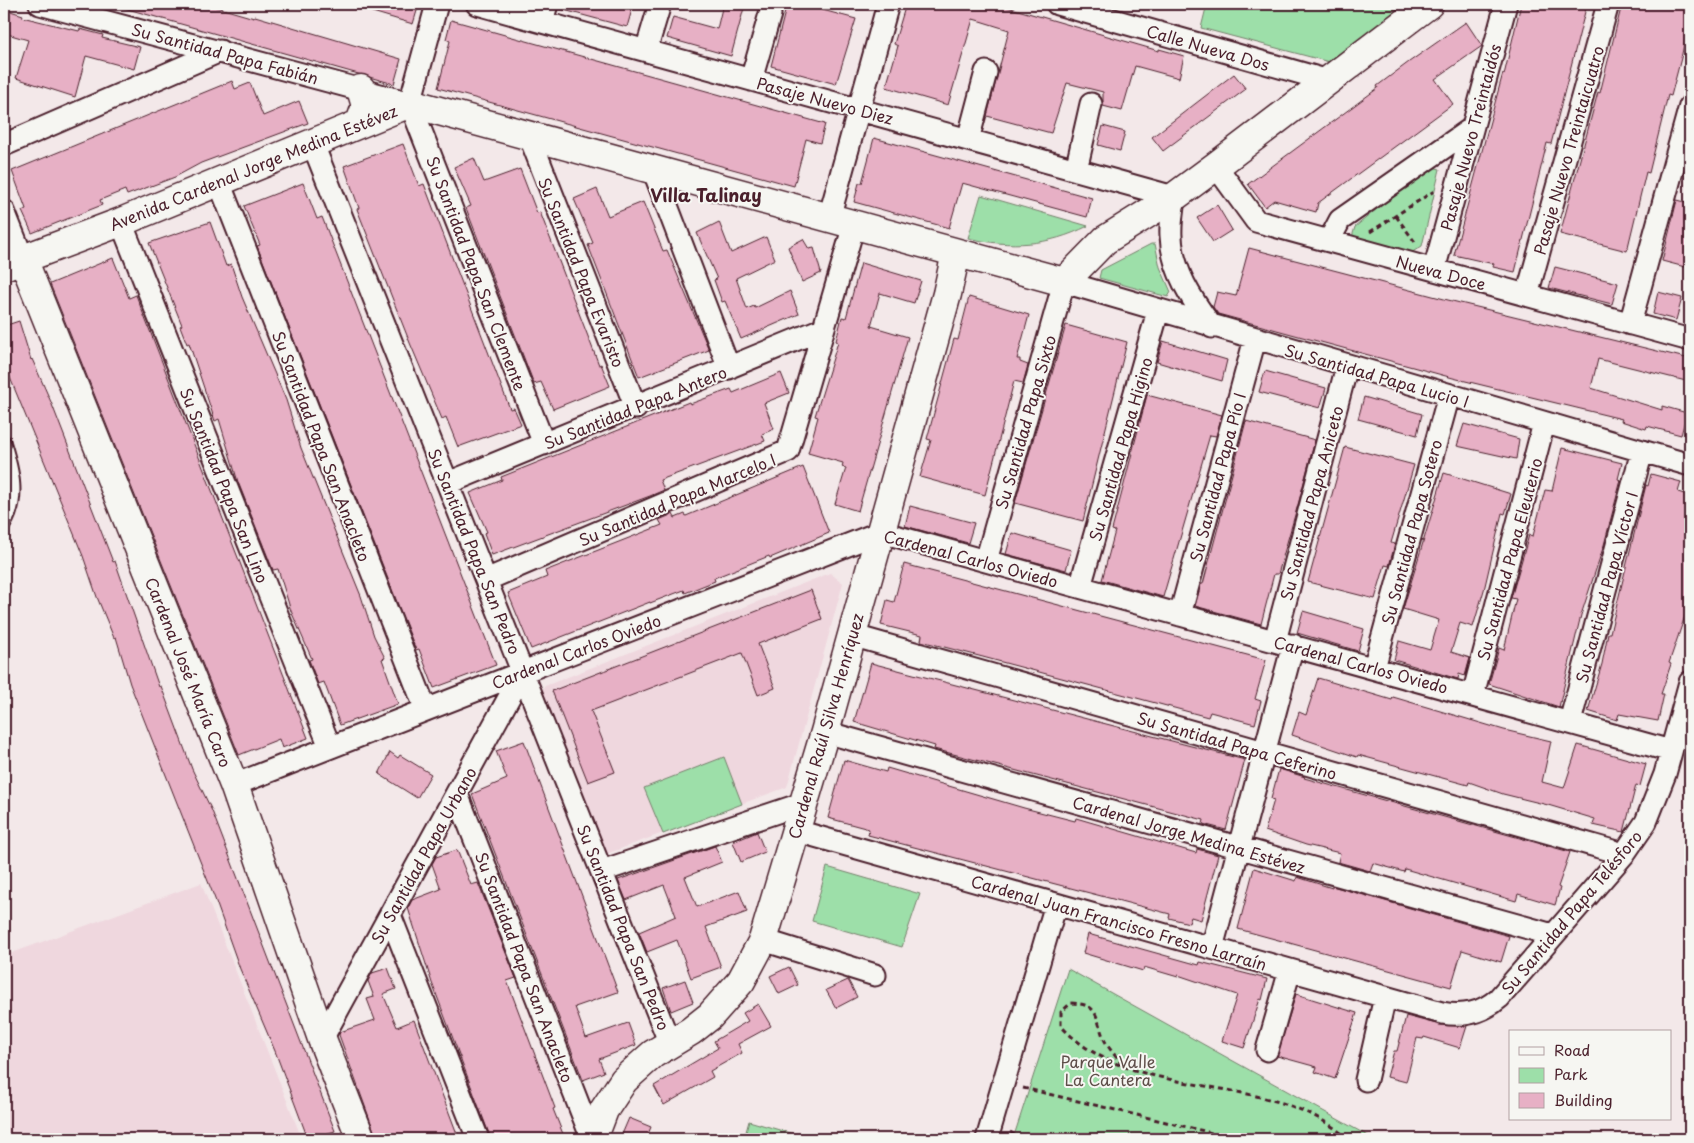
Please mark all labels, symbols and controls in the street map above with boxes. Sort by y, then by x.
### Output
street label: Su Santidad Papa Fabián [129,16,321,90]
street label: Calle Nueva Dos [1144,18,1272,76]
street label: Pasaje Nuevo Treintaidós [1434,41,1506,233]
street label: Pasaje Nuevo Treintaicuatro [1527,43,1609,257]
street label: Pasaje Nuevo Diez [754,70,896,130]
street label: Avenida Cardenal Jorge Medina Estévez [106,98,401,236]
street label: Su Santidad Papa San Clemente [421,152,533,394]
street label: Su Santidad Papa Evaristo [533,173,631,371]
district label: Villa Talinay [650,181,762,208]
street label: Nueva Doce [1393,248,1489,296]
street label: Su Santidad Papa San Anacleto [267,327,377,565]
street label: Su Santidad Papa Sixto [989,332,1061,512]
street label: Su Santidad Papa Lucio I [1282,337,1472,413]
street label: Su Santidad Papa Higino [1082,354,1158,544]
street label: Su Santidad Papa Antero [540,359,730,455]
street label: Su Santidad Papa San Lino [175,384,275,586]
street label: Su Santidad Papa Pío I [1183,389,1251,565]
street label: Su Santidad Papa Aniceto [1273,403,1349,603]
street label: Su Santidad Papa Sotero [1375,437,1447,627]
street label: Su Santidad Papa San Pedro [423,444,527,658]
street label: Su Santidad Papa Marcelo I [575,446,779,552]
street label: Su Santidad Papa Eleuterio [1470,455,1548,663]
street label: Su Santidad Papa Víctor I [1569,488,1643,686]
street label: Cardenal Carlos Oviedo [881,523,1061,593]
street label: Cardenal José María Caro [140,573,238,771]
street label: Cardenal Carlos Oviedo [488,608,664,694]
street label: Cardenal Raúl Silva Henríquez [781,610,869,842]
street label: Cardenal Carlos Oviedo [1271,629,1451,699]
street label: Su Santidad Papa Ceferino [1134,705,1340,785]
street label: Su Santidad Papa Urbano [364,762,482,948]
street label: Cardenal Jorge Medina Estévez [1070,789,1309,879]
street label: Su Santidad Papa San Pedro [572,820,676,1034]
street label: Su Santidad Papa Telésforo [1495,825,1647,999]
street label: Su Santidad Papa San Anacleto [470,848,580,1086]
street label: Cardenal Juan Francisco Fresno Larraín [968,868,1270,976]
legend [1509,1030,1672,1120]
text: Road [1554,1038,1590,1061]
park label: Parque Valle La Cantera [1061,1049,1156,1091]
text: Park [1554,1062,1588,1085]
text: Building [1554,1088,1613,1111]

